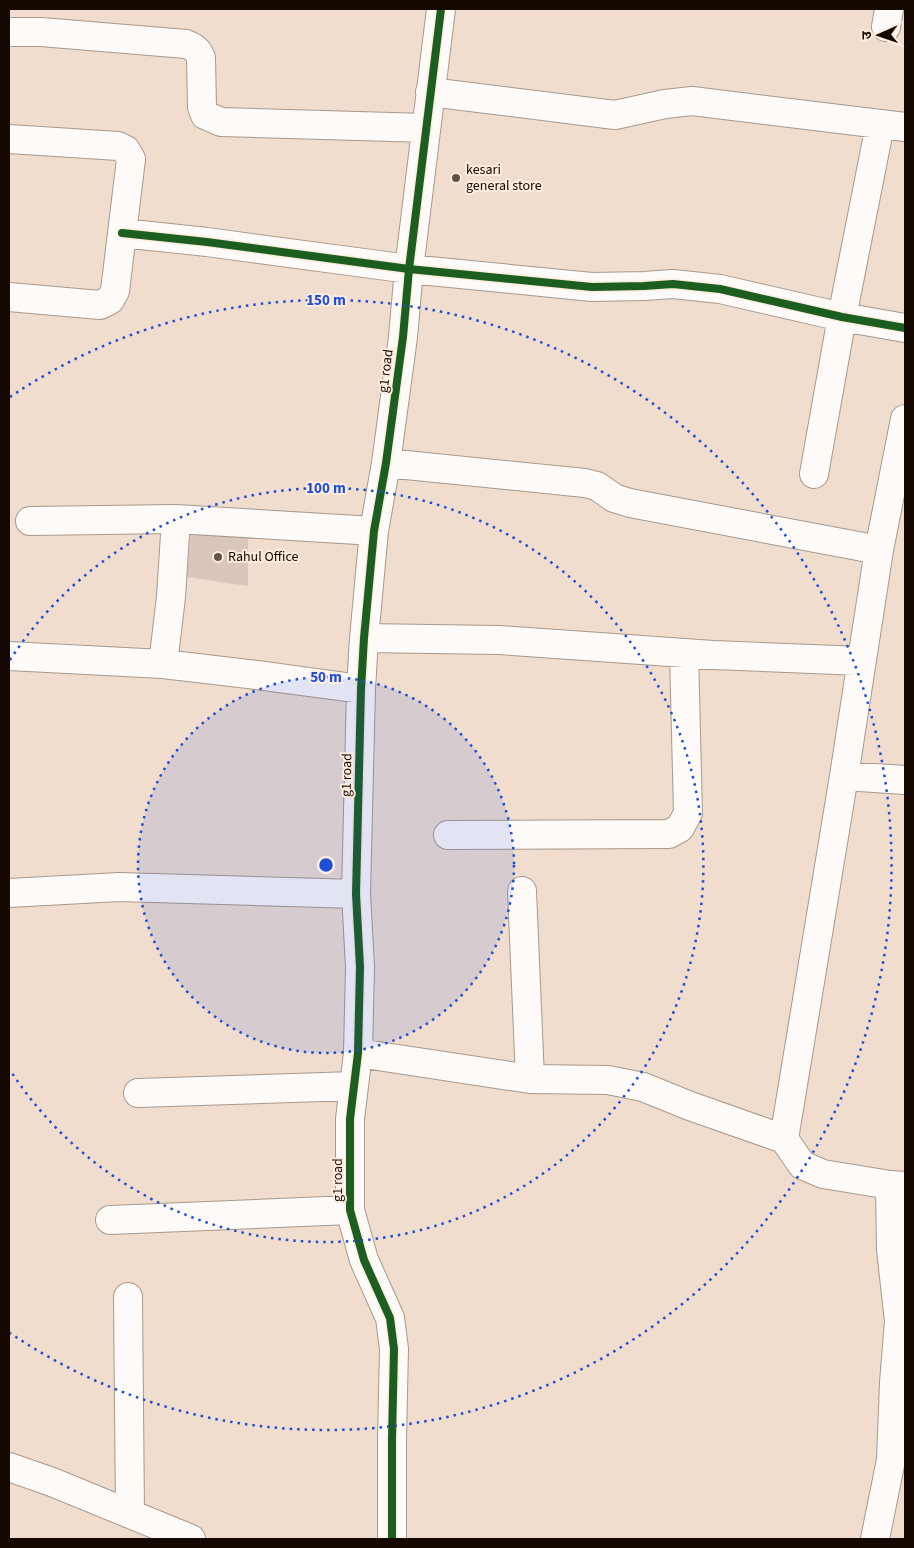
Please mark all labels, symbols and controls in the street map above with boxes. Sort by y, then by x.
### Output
north arrow [854,10,904,60]
text: उ [857,30,877,40]
place label: kesari general store [466,160,542,196]
marker: kesari general store [450,172,462,184]
text: 150 m [306,290,346,311]
street label: g1 road [373,348,399,394]
text: 100 m [306,478,346,499]
place label: Rahul Office [228,547,298,567]
marker: Rahul Office [212,551,224,563]
text: 50 m [310,667,342,688]
street label: g1 road [337,753,357,797]
centre of rings [317,856,335,874]
street label: g1 road [328,1158,348,1202]

